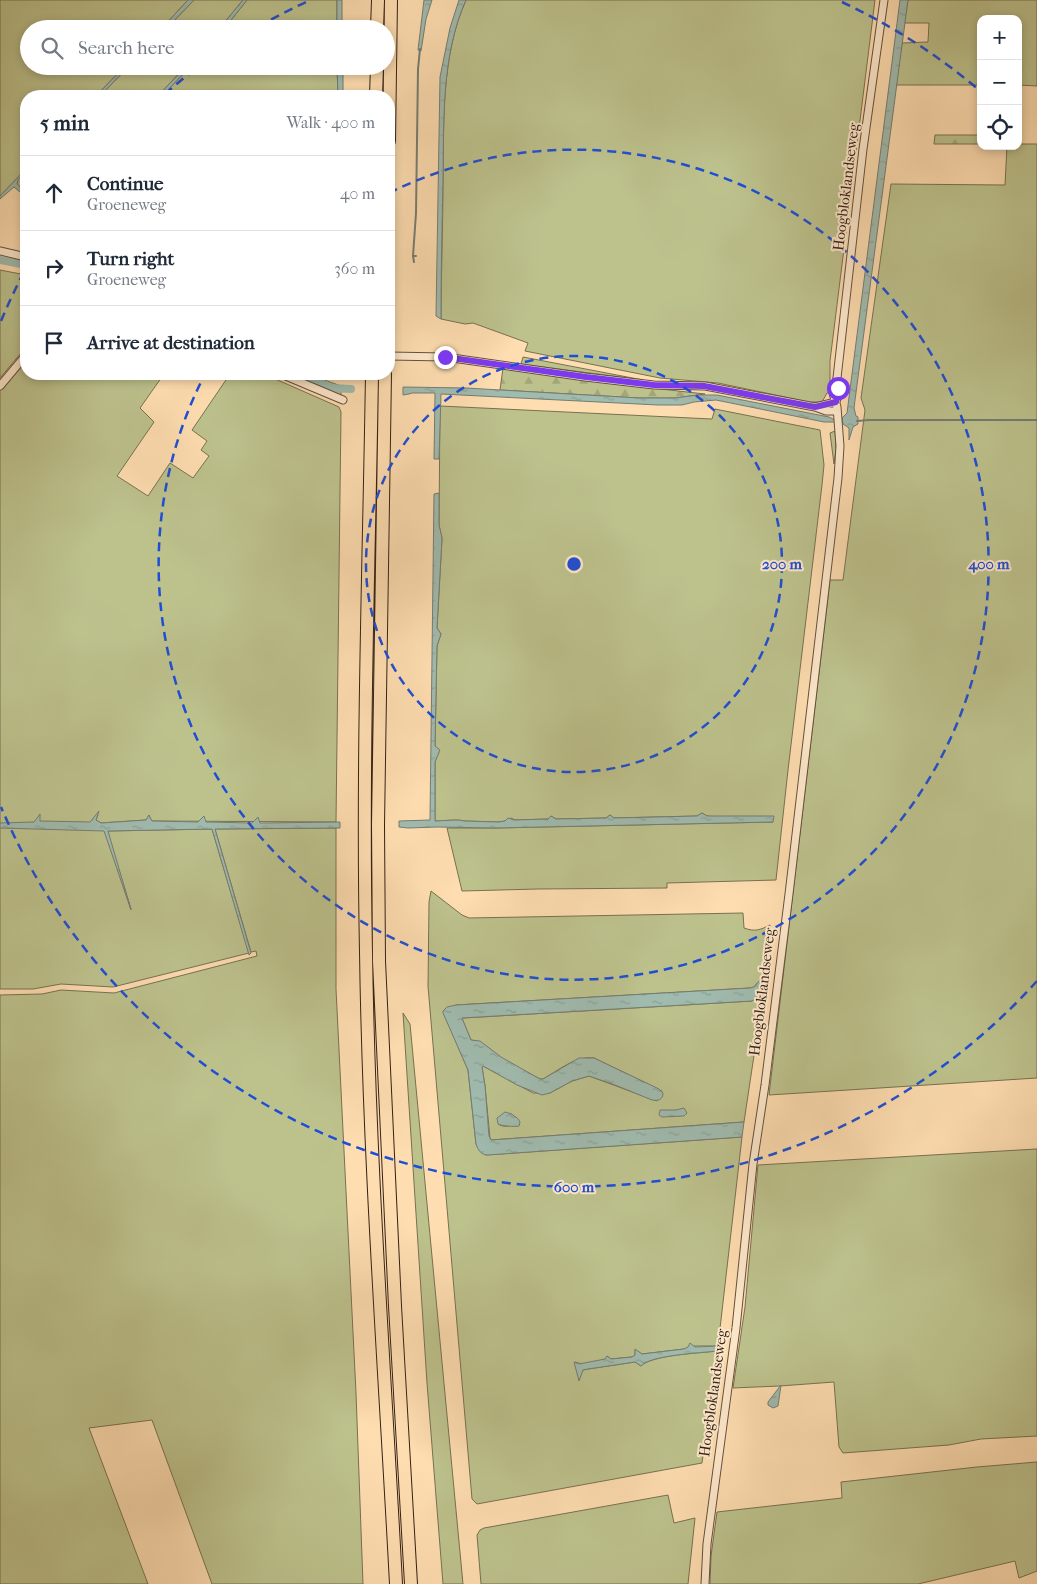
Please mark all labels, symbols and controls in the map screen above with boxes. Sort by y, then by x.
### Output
map controls [977,15,1022,150]
button: + [977,15,1022,60]
search box [20,20,395,75]
icon: search [38,34,66,62]
text: Search here [78,37,174,59]
button: − [977,60,1022,105]
button: locate [977,105,1022,150]
text: 5 min [40,111,89,135]
text: Walk · 400 m [286,113,375,132]
street label: Hoogbloklandseweg [829,121,863,252]
text: Continue [87,173,163,195]
icon: ahead [40,179,68,207]
text: 40 m [340,184,375,203]
text: Groeneweg [87,195,166,214]
text: Turn right [87,248,174,270]
icon: right [40,254,68,282]
text: 360 m [334,259,375,278]
text: Groeneweg [87,270,166,289]
icon: arrive [40,329,68,357]
text: Arrive at destination [87,332,255,354]
route end [434,346,457,369]
route start [827,377,850,400]
centre of rings [565,555,583,573]
text: 200 m [762,555,802,573]
text: 400 m [967,555,1010,573]
street label: Hoogbloklandseweg [745,926,779,1057]
text: 600 m [554,1178,595,1196]
street label: Hoogbloklandseweg [695,1327,731,1458]

